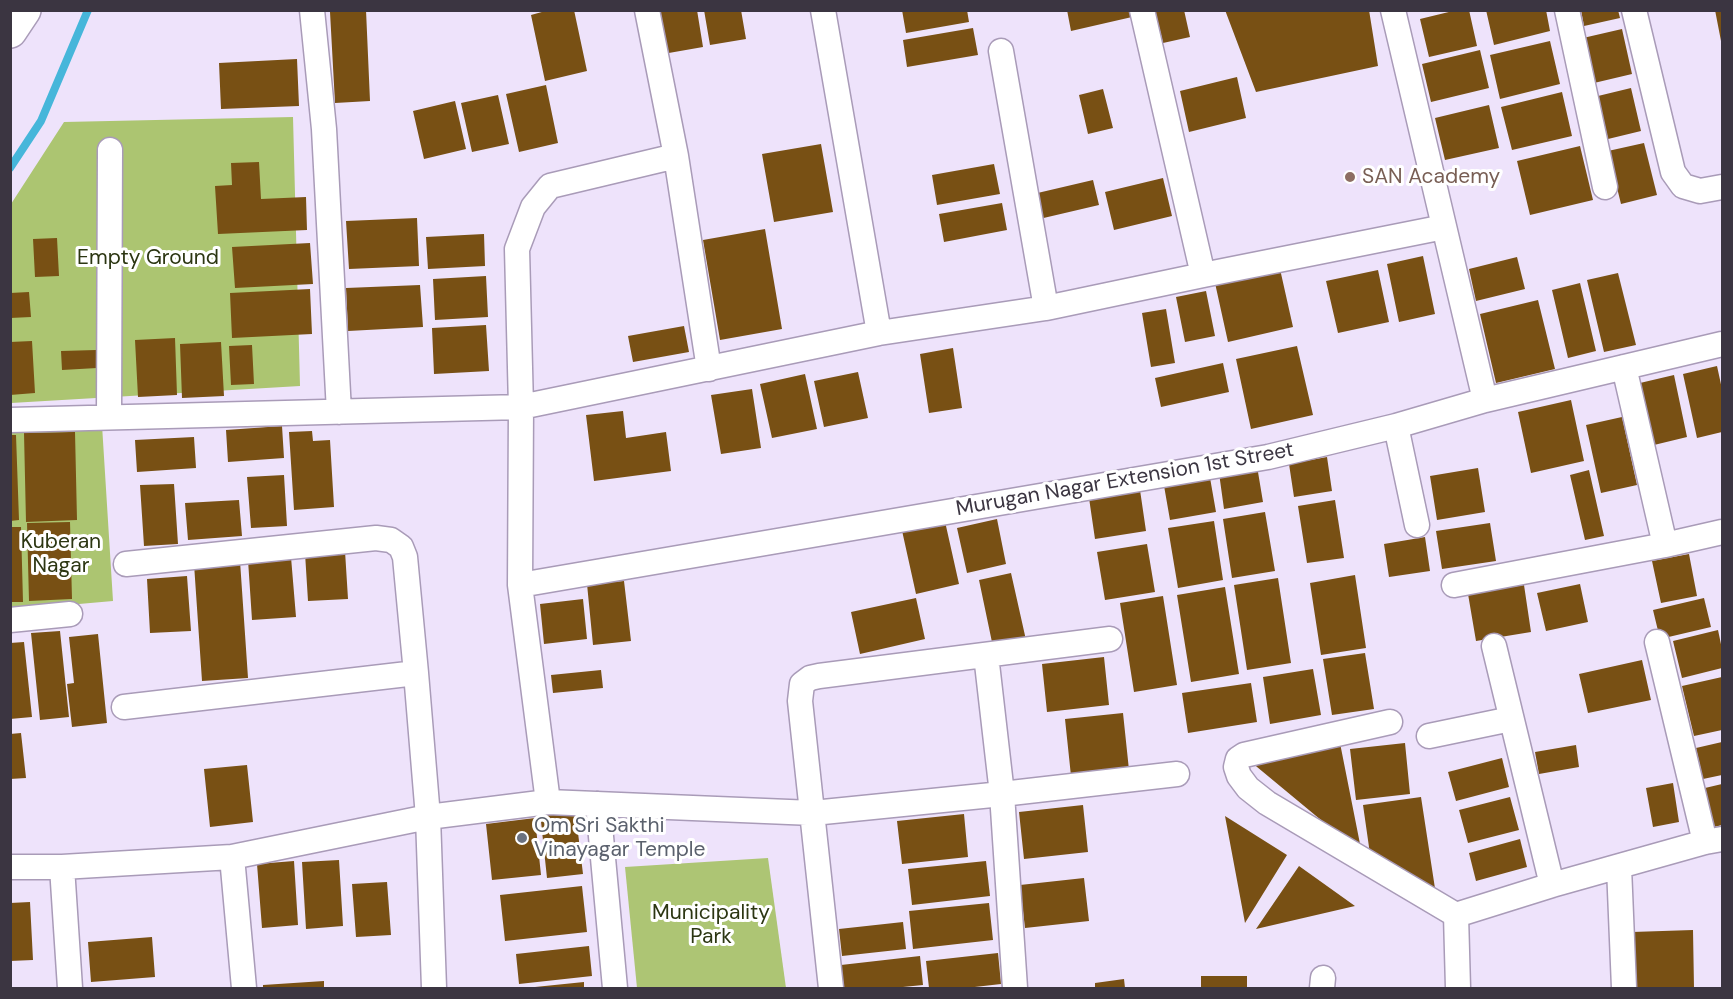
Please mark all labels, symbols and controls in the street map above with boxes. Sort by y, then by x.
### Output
place label: SAN Academy [1362,164,1500,190]
marker: SAN Academy [1343,170,1357,184]
park label: Empty Ground [77,245,219,271]
street label: Murugan Nagar Extension 1st Street [954,438,1296,522]
park label: Kuberan Nagar [21,529,101,579]
place label: Om Sri Sakthi Vinayagar Temple [534,813,705,863]
marker: Om Sri Sakthi Vinayagar Temple [515,831,529,845]
park label: Municipality Park [652,900,770,950]

